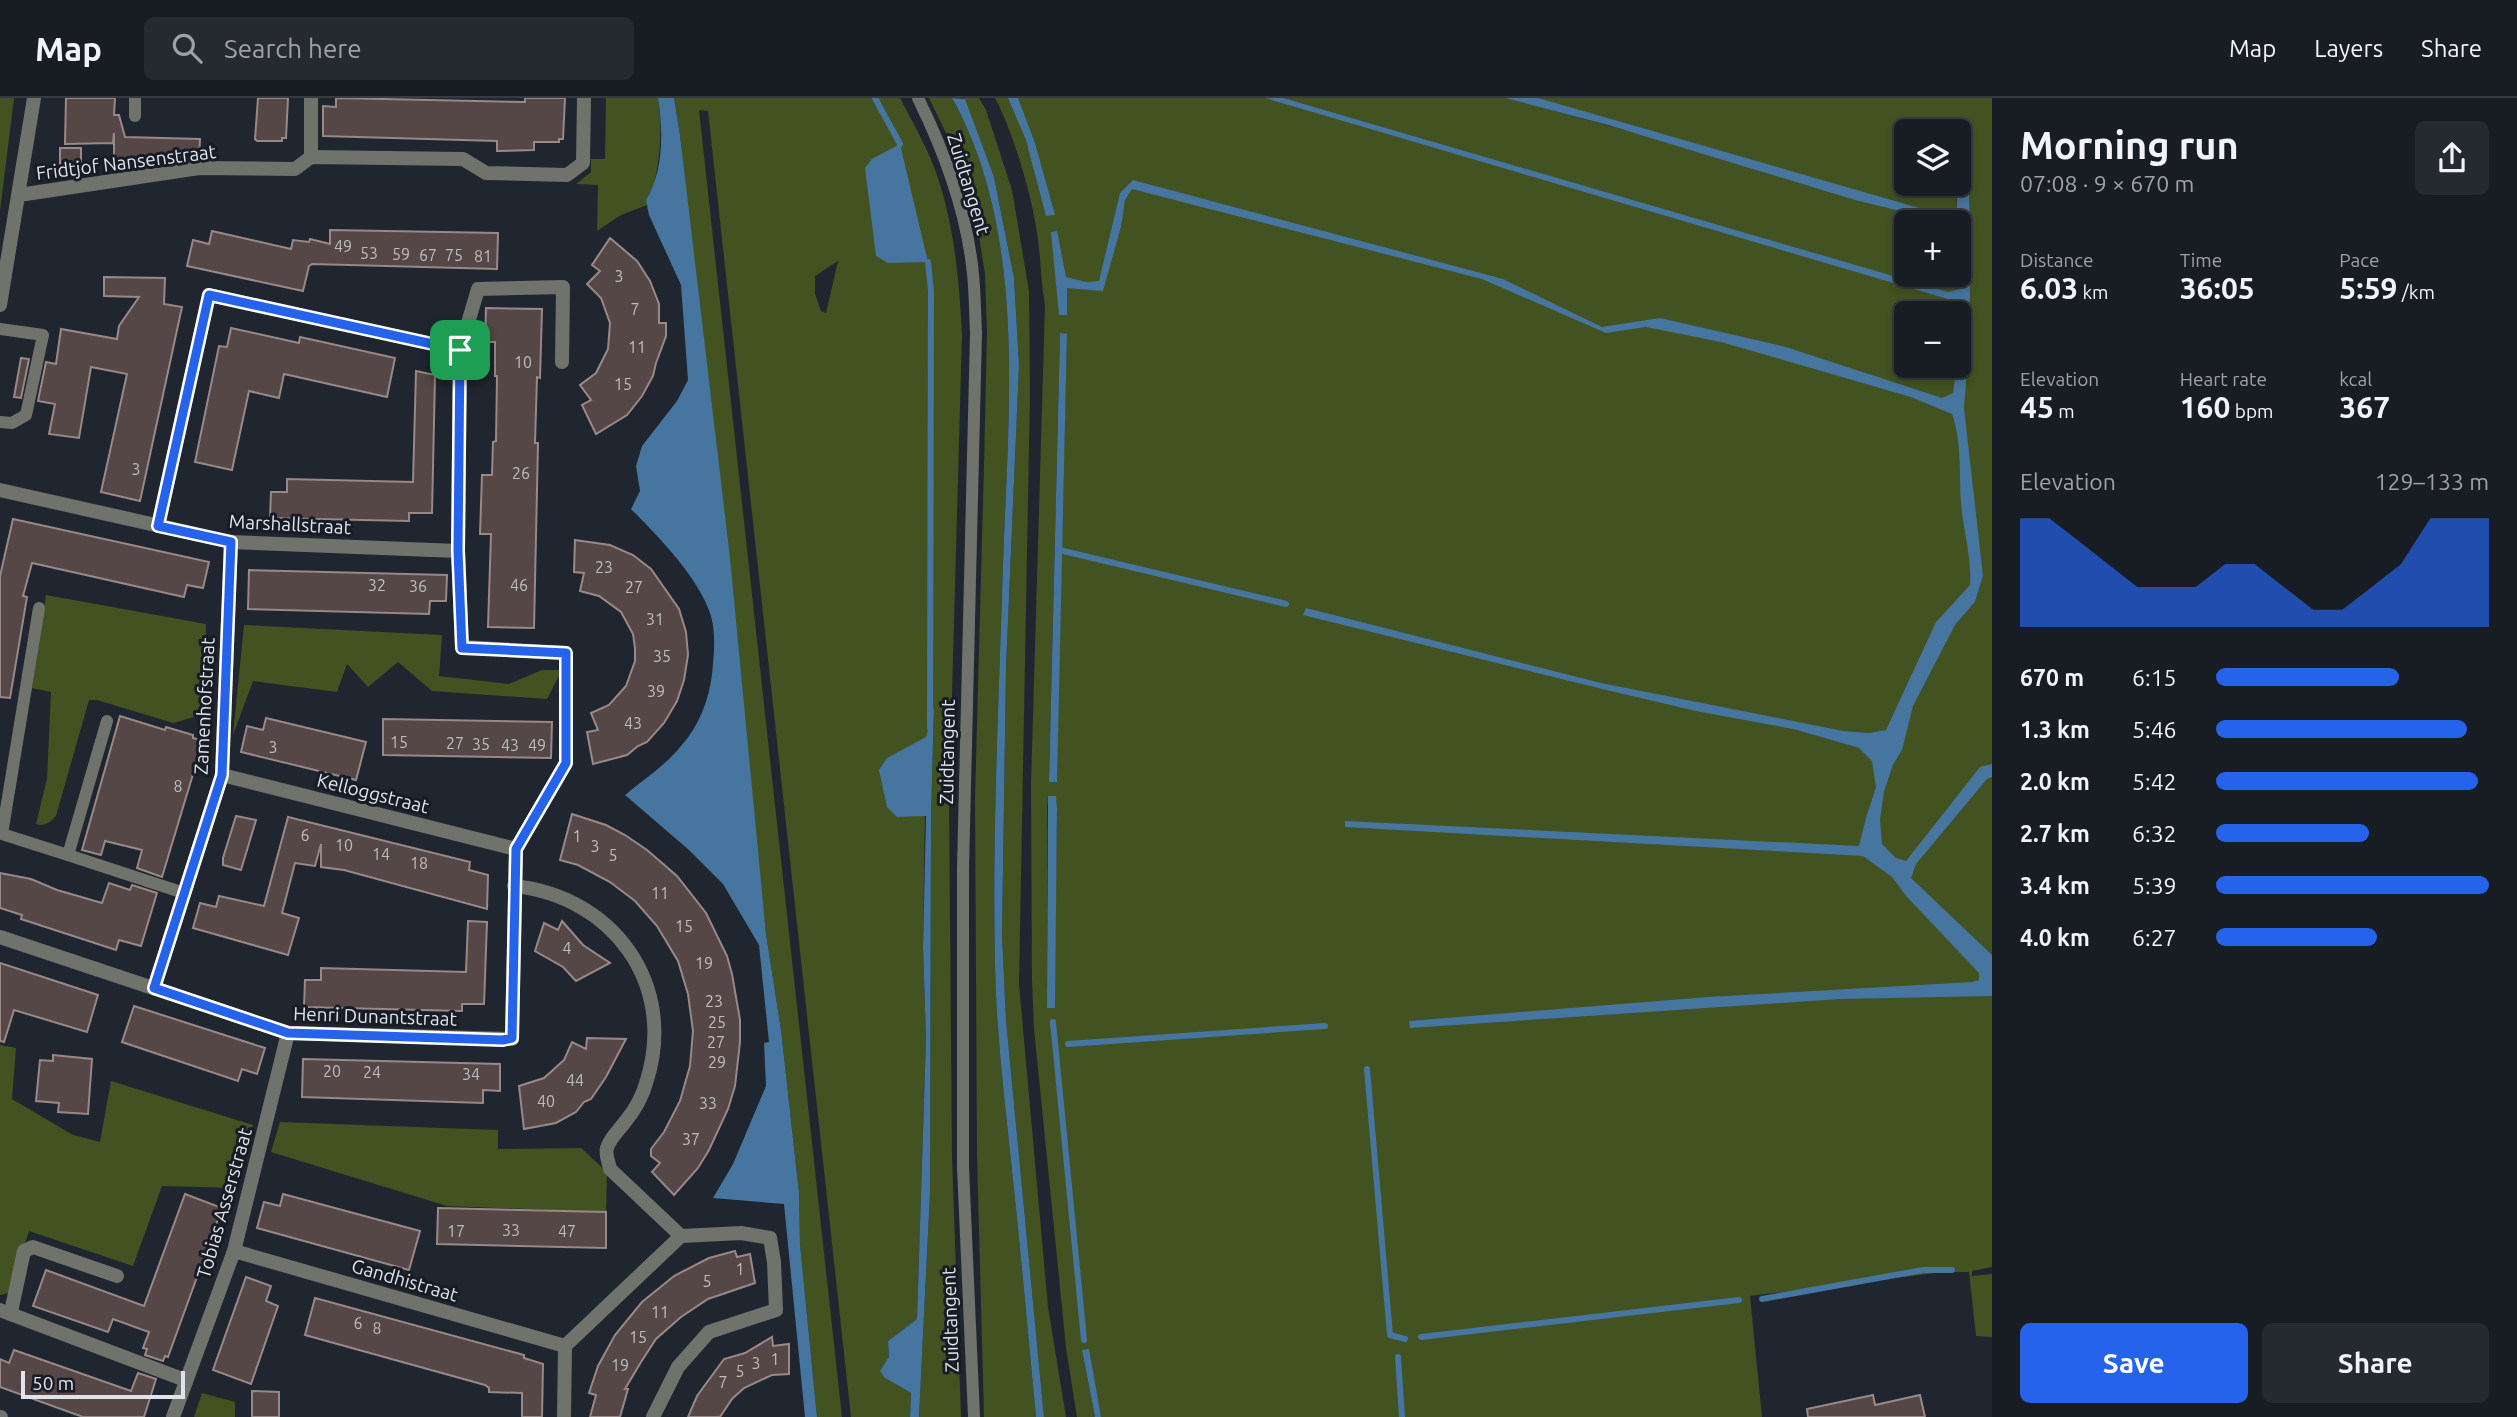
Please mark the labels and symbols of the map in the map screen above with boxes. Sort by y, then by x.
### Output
street label: Zuidtangent [943,131,995,238]
street label: Fridtjof Nansenstraat [35,140,218,184]
house number: 49 [334,237,352,255]
house number: 53 [360,244,378,262]
house number: 59 [392,245,410,263]
house number: 67 [419,246,437,264]
house number: 75 [445,246,463,264]
house number: 81 [474,247,492,265]
house number: 3 [614,267,624,285]
house number: 7 [630,300,640,318]
pin [430,320,490,380]
house number: 11 [628,338,646,356]
house number: 10 [514,353,532,371]
house number: 15 [614,375,632,393]
house number: 3 [131,460,141,478]
house number: 26 [512,464,530,482]
street label: Marshallstraat [228,510,352,538]
house number: 23 [595,558,613,576]
house number: 32 [368,576,386,594]
house number: 46 [510,576,528,594]
house number: 36 [409,577,427,595]
house number: 27 [625,578,643,596]
house number: 31 [646,610,664,628]
street label: Zamenhofstraat [189,636,219,775]
house number: 35 [653,647,671,665]
house number: 39 [647,682,665,700]
street label: Zuidtangent [935,699,959,805]
house number: 43 [624,714,642,732]
house number: 15 [390,733,408,751]
house number: 27 [446,734,464,752]
house number: 35 [472,735,490,753]
house number: 43 [501,736,519,754]
house number: 49 [528,736,546,754]
house number: 3 [268,738,278,756]
street label: Kelloggstraat [315,768,432,818]
house number: 8 [173,777,183,795]
house number: 6 [300,826,310,844]
house number: 1 [572,827,582,845]
house number: 10 [335,836,353,854]
house number: 3 [590,837,600,855]
house number: 14 [372,845,390,863]
house number: 5 [608,846,618,864]
house number: 18 [410,854,428,872]
house number: 11 [651,884,669,902]
house number: 15 [675,917,693,935]
house number: 4 [562,939,572,957]
house number: 19 [695,954,713,972]
house number: 23 [705,992,723,1010]
street label: Henri Dunantstraat [293,1002,458,1030]
house number: 25 [708,1013,726,1031]
house number: 27 [707,1033,725,1051]
house number: 29 [708,1053,726,1071]
house number: 20 [323,1062,341,1080]
house number: 24 [363,1063,381,1081]
house number: 34 [462,1065,480,1083]
house number: 44 [566,1071,584,1089]
house number: 40 [537,1092,555,1110]
house number: 33 [699,1094,717,1112]
street label: Tobias Asserstraat [192,1125,256,1281]
house number: 37 [682,1130,700,1148]
house number: 33 [502,1221,520,1239]
house number: 17 [447,1222,465,1240]
house number: 47 [558,1222,576,1240]
street label: Gandhistraat [349,1254,461,1306]
house number: 1 [735,1260,745,1278]
street label: Zuidtangent [937,1267,963,1373]
house number: 5 [702,1272,712,1290]
house number: 11 [651,1303,669,1321]
house number: 6 [353,1314,363,1332]
house number: 8 [372,1319,382,1337]
house number: 15 [629,1328,647,1346]
house number: 1 [770,1350,780,1368]
house number: 3 [751,1354,761,1372]
house number: 19 [611,1356,629,1374]
house number: 5 [735,1362,745,1380]
scale bar [21,1368,186,1400]
house number: 7 [718,1373,728,1391]

